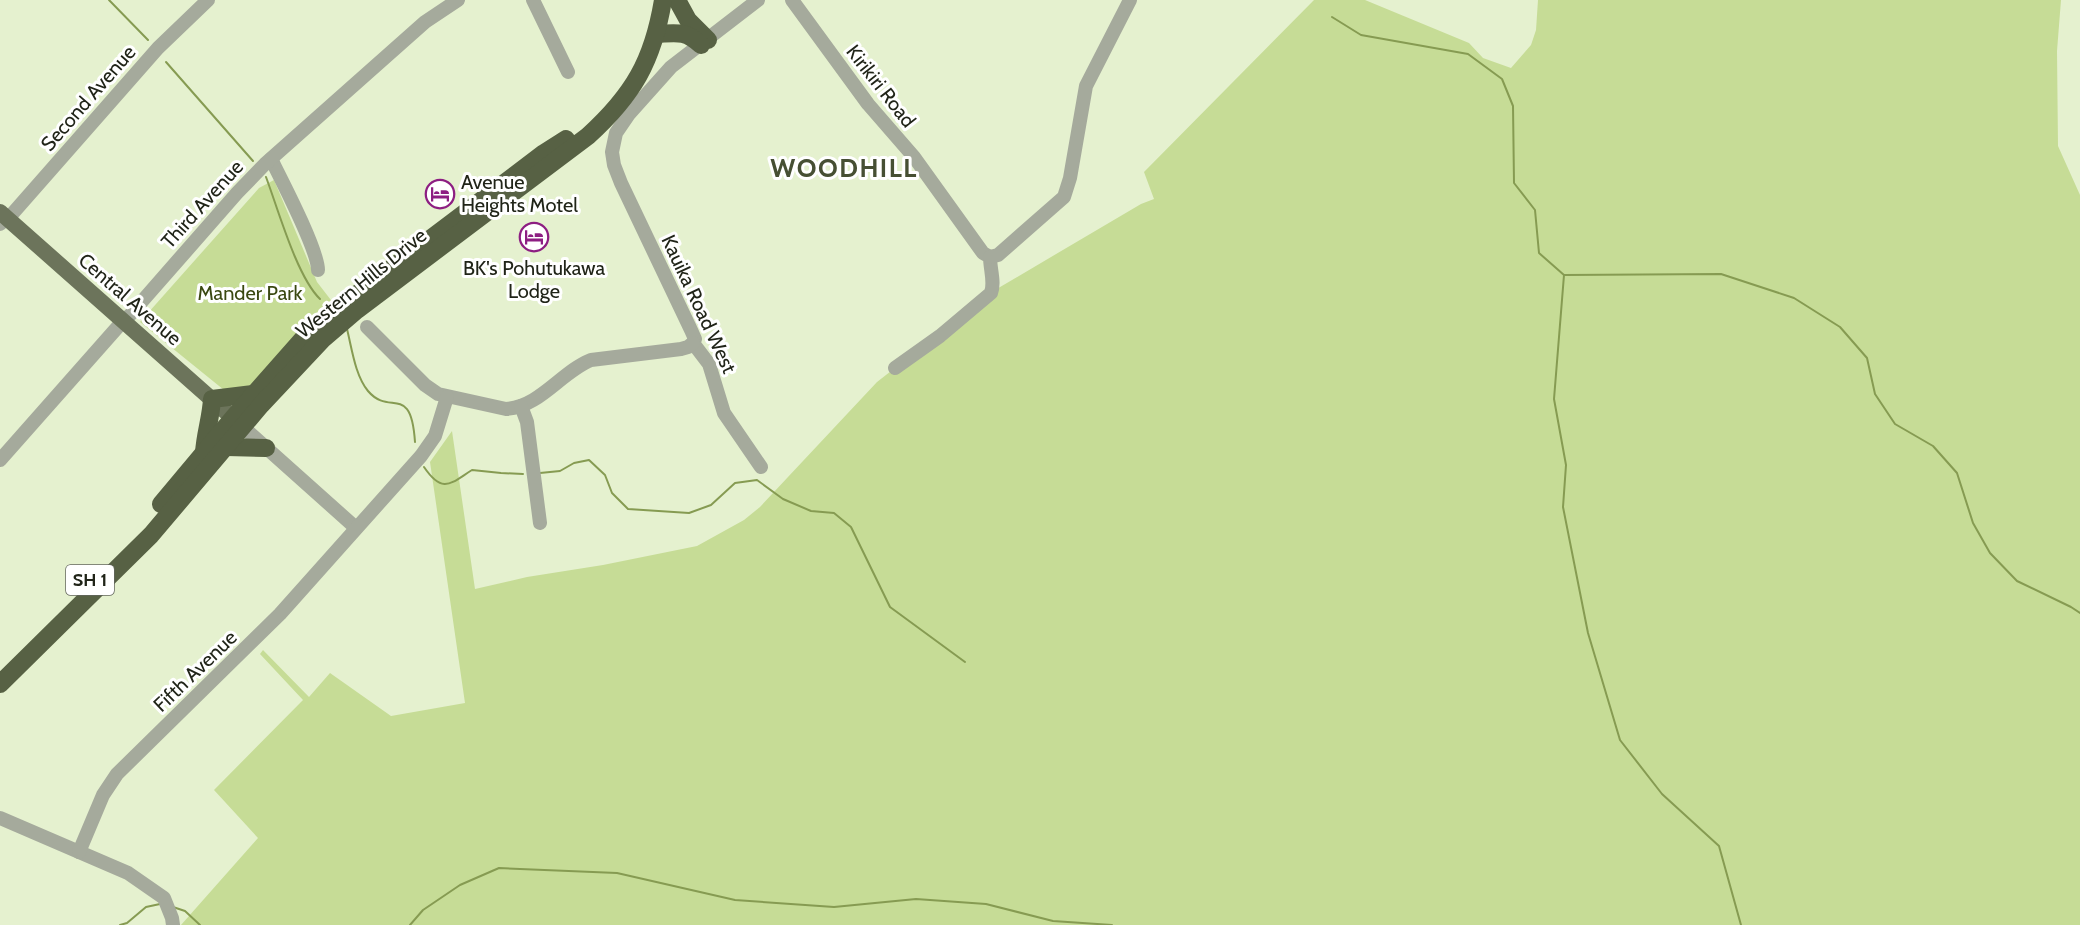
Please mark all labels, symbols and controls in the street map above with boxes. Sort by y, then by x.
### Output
street label: Second Avenue [36,40,140,156]
street label: Kirikiri Road [841,40,921,132]
district label: WOODHILL [770,152,918,184]
street label: Third Avenue [156,155,248,253]
place label: Avenue Heights Motel [461,170,578,217]
hotel icon: Avenue Heights Motel [424,178,456,210]
hotel icon: BK's Pohutukawa Lodge [518,221,550,253]
street label: Western Hills Drive [291,223,431,343]
street label: Kauika Road West [656,231,742,377]
street label: Central Avenue [74,248,186,350]
place label: BK's Pohutukawa Lodge [463,256,605,303]
park label: Mander Park [197,281,303,305]
road number: SH 1 [66,565,114,595]
street label: Fifth Avenue [148,625,242,717]

